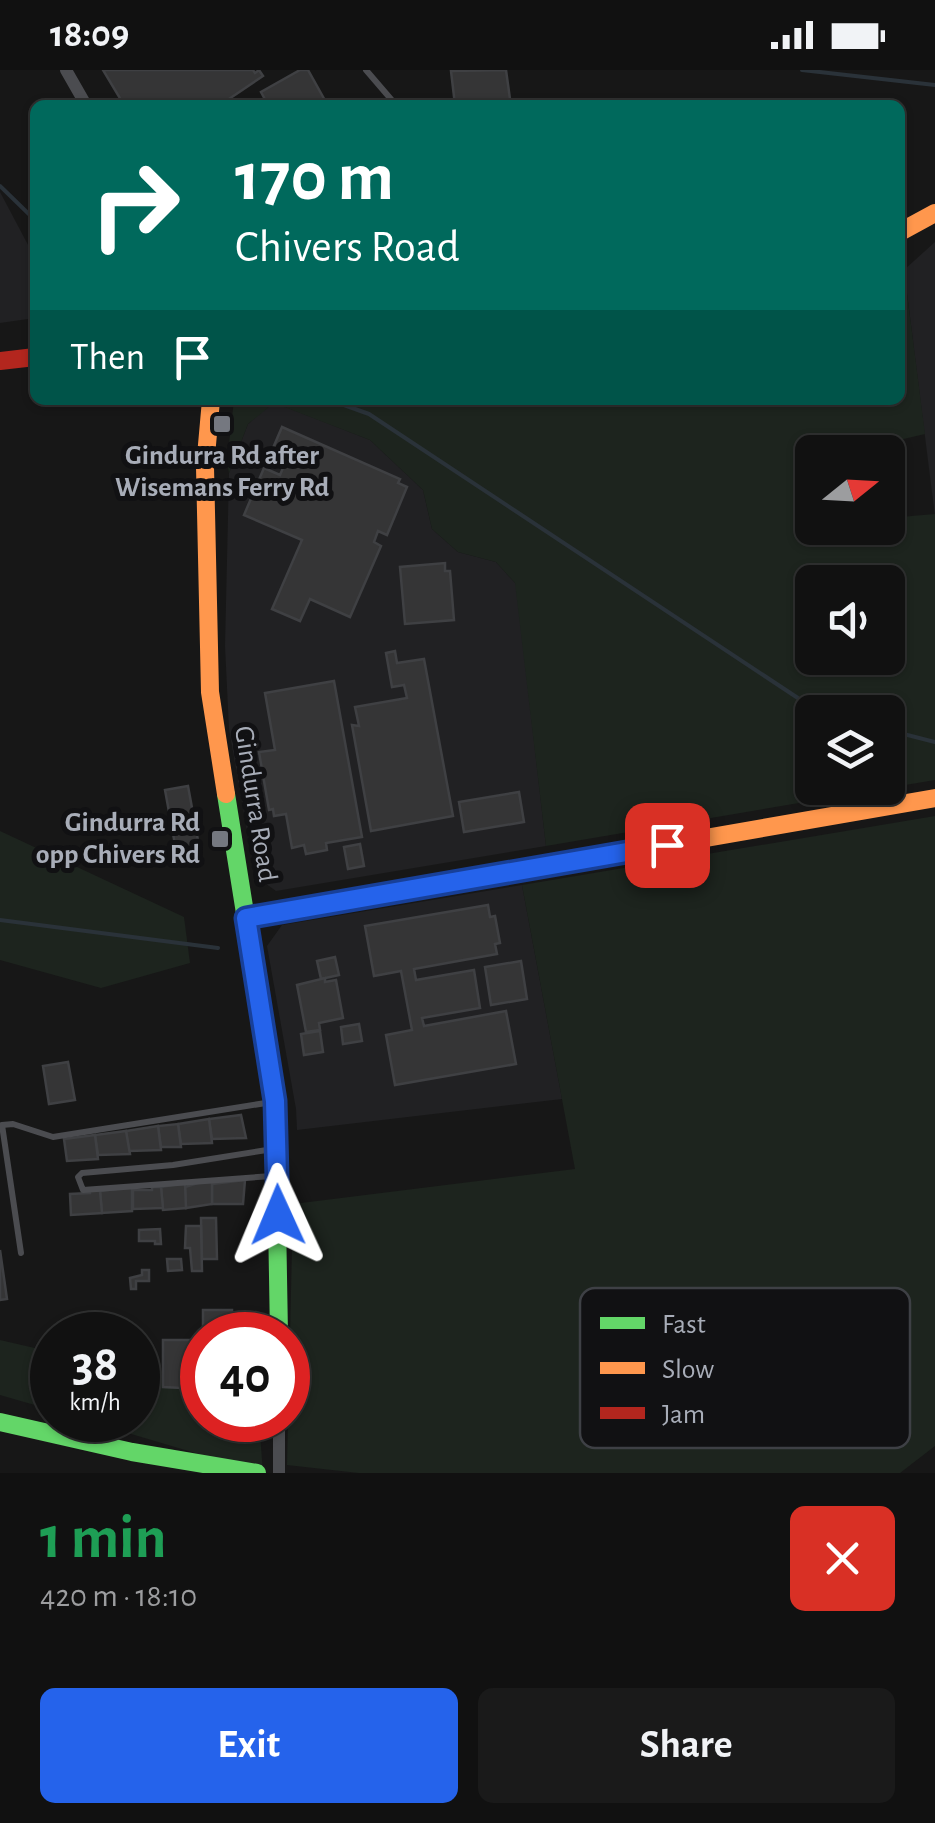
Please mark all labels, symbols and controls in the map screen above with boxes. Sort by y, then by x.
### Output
text: 18:09 [50,16,129,54]
icon: right [70,140,200,270]
text: 170 m [235,143,394,213]
text: Chivers Road [235,225,460,270]
icon: arrive [165,330,220,385]
text: Then [70,339,145,377]
marker: Gindurra Rd after Wisemans Ferry Rd [211,413,233,435]
north arrow [795,435,905,545]
map controls [795,435,905,805]
place label: Gindurra Rd after Wisemans Ferry Rd [115,442,329,502]
button: sound [795,565,905,675]
button: layers [795,695,905,805]
street label: Gindurra Road [229,724,281,884]
pin [625,803,710,888]
place label: Gindurra Rd opp Chivers Rd [36,809,200,869]
icon: arrive [640,818,695,873]
marker: Gindurra Rd opp Chivers Rd [209,828,231,850]
position arrow [226,1163,330,1267]
legend [580,1288,910,1448]
text: Fast [662,1311,706,1339]
speed limit sign: 40 [180,1312,310,1442]
text: 38 [72,1340,118,1390]
text: Slow [662,1356,714,1384]
text: km/h [69,1390,121,1415]
text: Jam [662,1401,705,1429]
button: close [790,1506,895,1611]
text: 1 min [40,1509,166,1569]
text: 420 m · 18:10 [40,1580,197,1612]
button: Exit [40,1688,458,1803]
button: Share [478,1688,895,1803]

